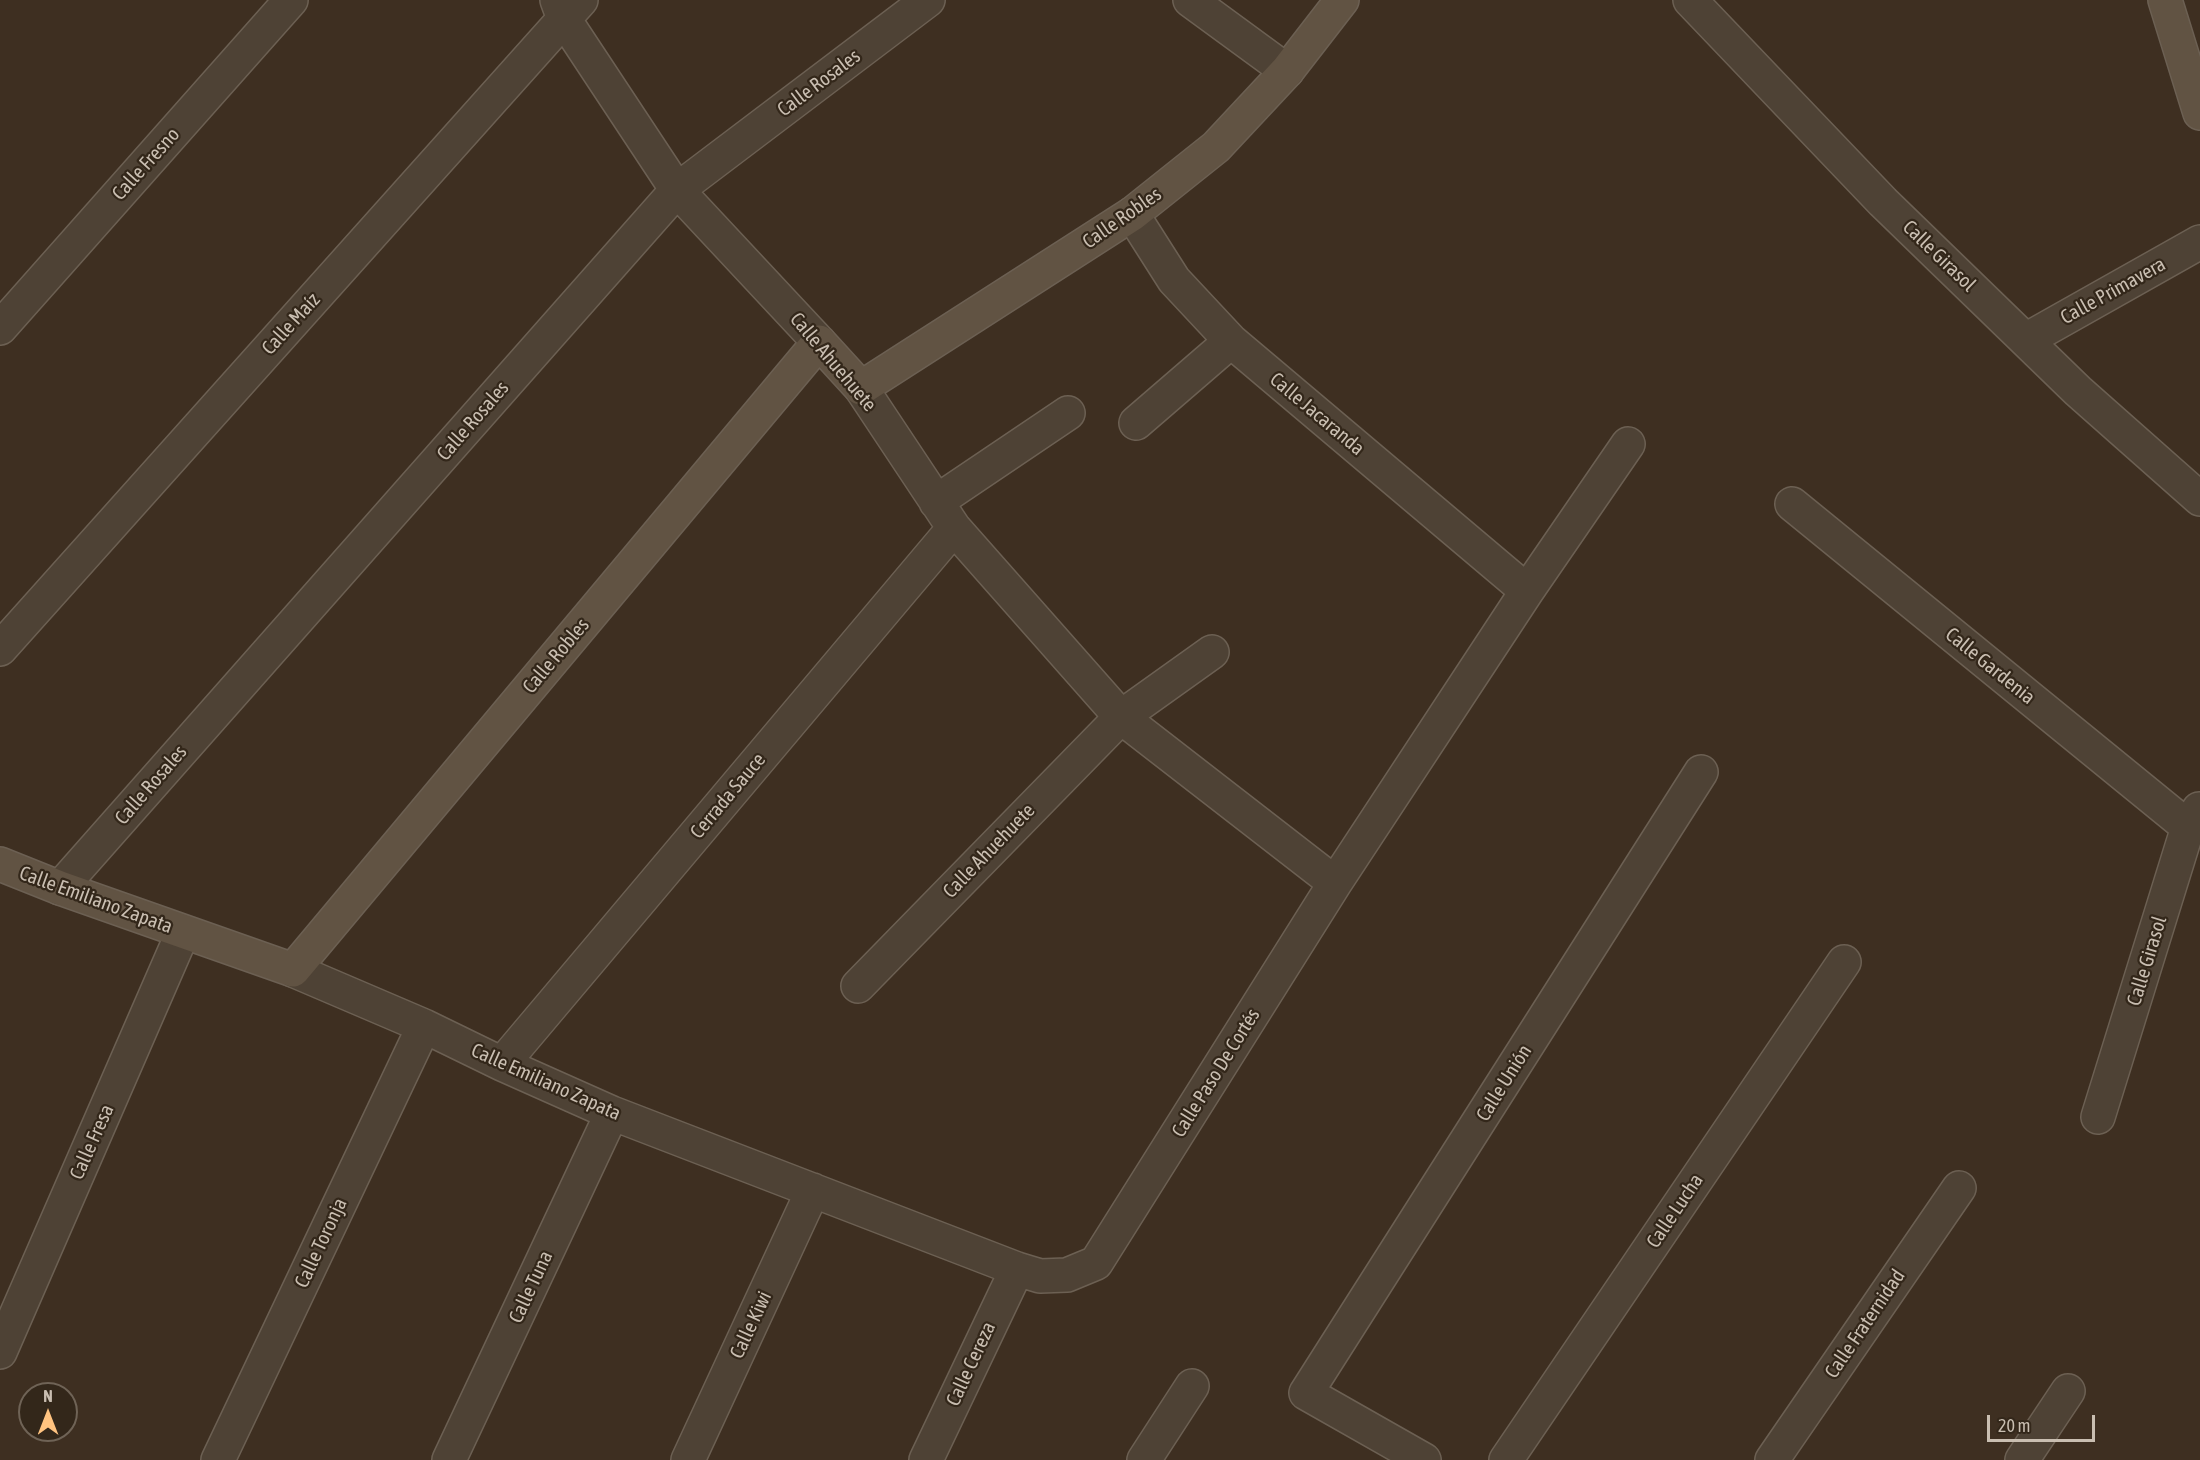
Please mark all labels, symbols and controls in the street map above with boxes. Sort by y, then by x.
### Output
street label: Calle Rosales [773,44,865,122]
street label: Calle Fresno [107,123,185,205]
street label: Calle Robles [1078,182,1166,254]
street label: Calle Girasol [1897,215,1981,297]
street label: Calle Primavera [2056,252,2170,330]
street label: Calle Maíz [257,288,325,360]
street label: Calle Ahuehuete [785,308,881,416]
street label: Calle Jacaranda [1265,367,1369,461]
street label: Calle Rosales [432,376,514,466]
street label: Calle Robles [518,614,594,698]
street label: Calle Gardenia [1940,623,2040,709]
street label: Calle Rosales [110,740,192,830]
street label: Cerrada Sauce [685,748,771,844]
street label: Calle Ahuehuete [938,799,1040,903]
street label: Calle Emiliano Zapata [16,861,176,939]
street label: Calle Girasol [2122,913,2172,1009]
street label: Calle Paso De Cortés [1167,1004,1265,1142]
street label: Calle Emiliano Zapata [467,1038,625,1126]
street label: Calle Unión [1471,1040,1537,1126]
street label: Calle Fresa [65,1101,119,1183]
street label: Calle Lucha [1641,1169,1709,1253]
street label: Calle Toronja [290,1194,352,1292]
street label: Calle Tuna [504,1247,558,1327]
street label: Calle Fraternidad [1820,1265,1910,1383]
street label: Calle Kiwi [725,1288,777,1362]
street label: Calle Cereza [941,1318,1001,1410]
north arrow [18,1382,78,1442]
text: N [43,1387,53,1405]
scale bar [1990,1403,2098,1441]
text: 20 m [1998,1415,2030,1436]

